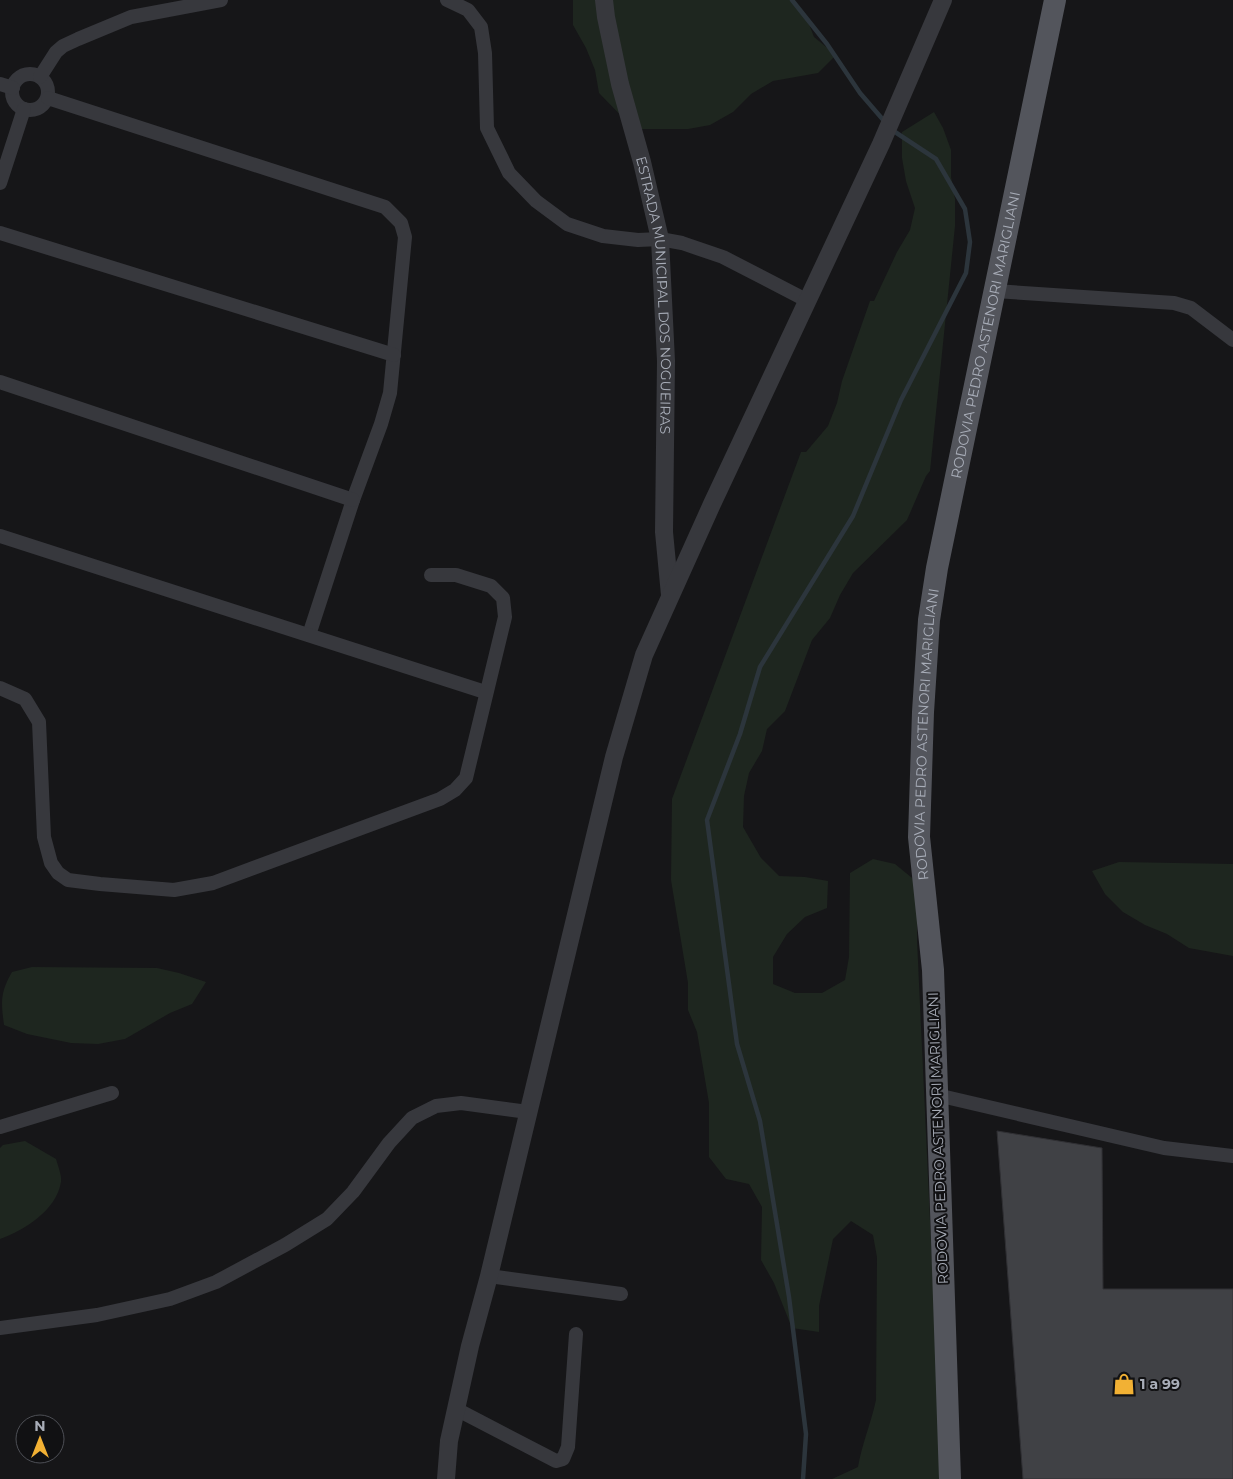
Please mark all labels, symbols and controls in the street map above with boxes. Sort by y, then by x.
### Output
street label: ESTRADA MUNICIPAL DOS NOGUEIRAS [632,154,675,434]
street label: RODOVIA PEDRO ASTENORI MARIGLIANI [947,190,1024,480]
street label: RODOVIA PEDRO ASTENORI MARIGLIANI [910,587,943,881]
street label: RODOVIA PEDRO ASTENORI MARIGLIANI [924,992,952,1284]
shop icon: 1 a 99 [1111,1371,1137,1397]
place label: 1 a 99 [1140,1375,1180,1393]
north arrow [15,1414,65,1464]
text: N [34,1417,46,1435]

